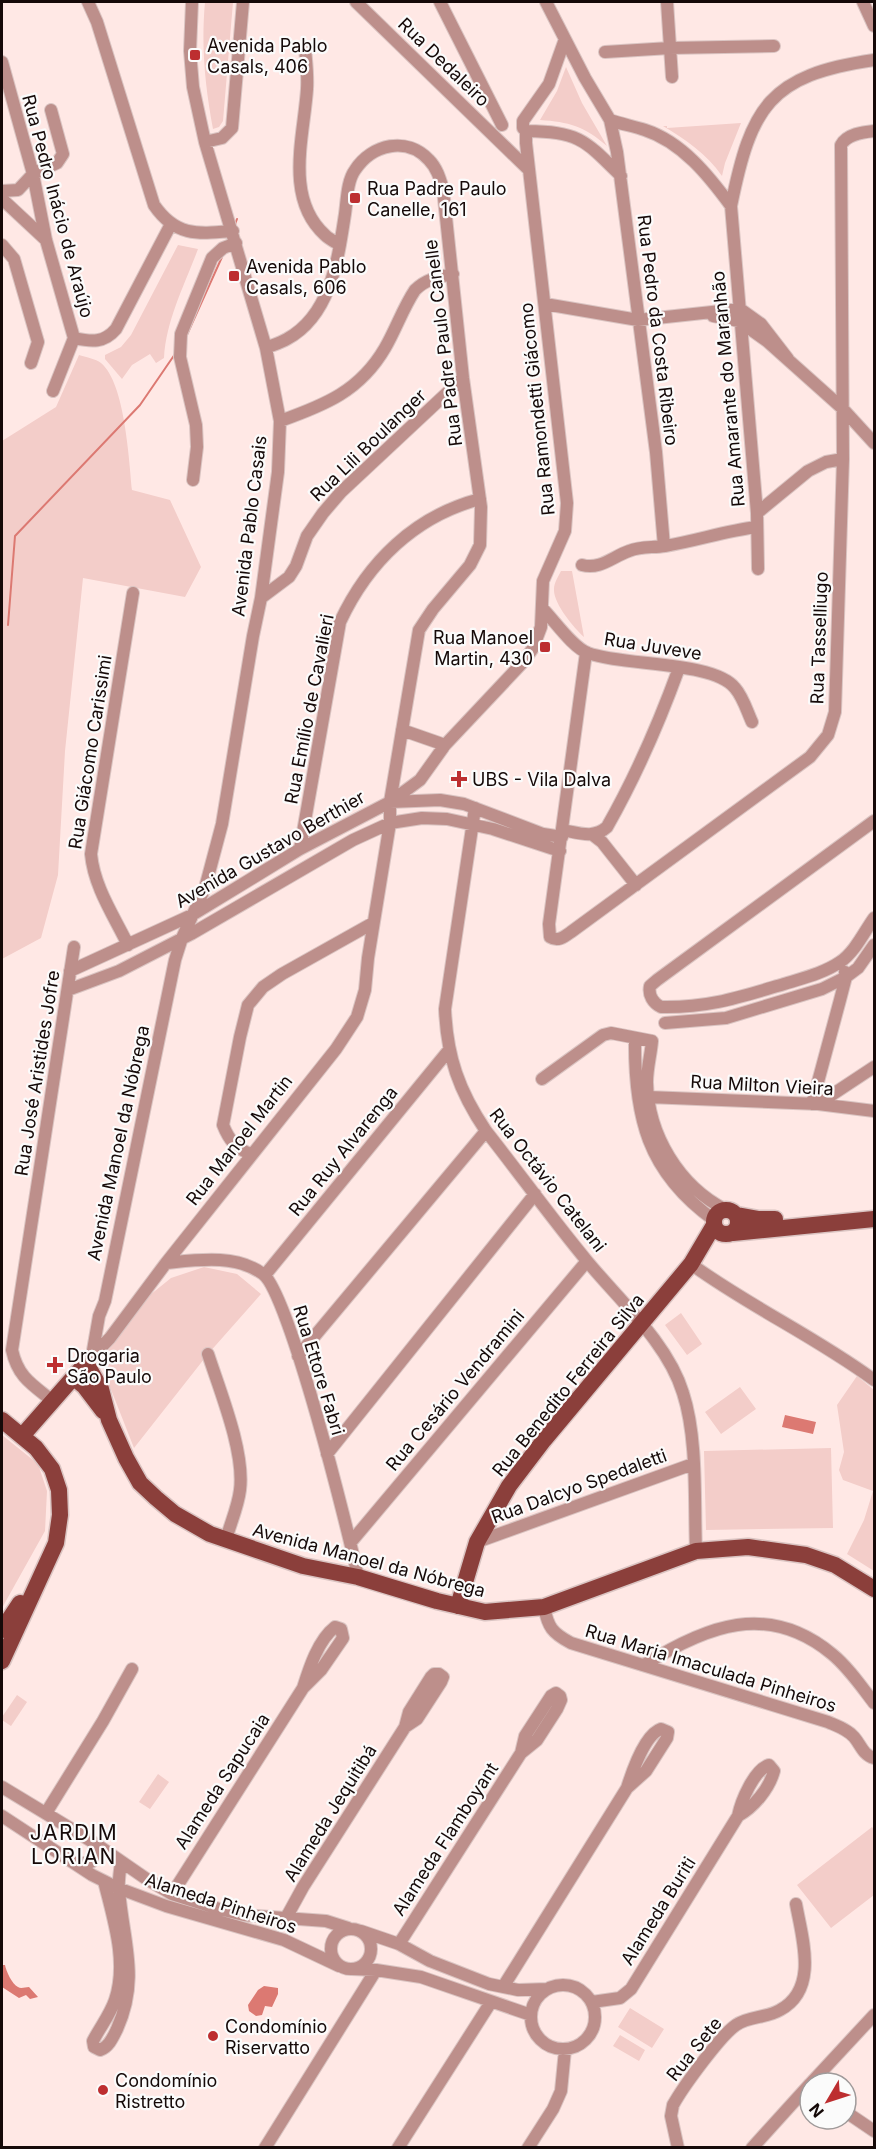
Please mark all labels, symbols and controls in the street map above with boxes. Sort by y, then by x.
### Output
street label: Rua Dedaleiro [394,13,494,111]
place label: Avenida Pablo Casals, 406 [207,35,327,77]
marker: Avenida Pablo Casals, 406 [188,48,202,62]
street label: Rua Pedro Inácio de Araújo [18,92,98,320]
place label: Rua Padre Paulo Canelle, 161 [367,178,506,220]
marker: Rua Padre Paulo Canelle, 161 [348,191,362,205]
street label: Rua Pedro da Costa Ribeiro [633,213,683,447]
street label: Rua Padre Paulo Canelle [420,238,466,448]
place label: Avenida Pablo Casals, 606 [246,256,366,298]
marker: Avenida Pablo Casals, 606 [227,269,241,283]
street label: Rua Amarante do Maranhão [707,270,749,508]
street label: Rua Ramondetti Giácomo [515,301,559,517]
street label: Rua Lili Boulanger [306,384,430,505]
street label: Avenida Pablo Casais [227,434,271,618]
street label: Rua Tasselliugo [806,571,832,705]
street label: Rua Emílio de Cavalieri [280,612,338,806]
place label: Rua Manoel Martin, 430 [433,627,533,669]
street label: Rua Juveve [603,628,703,664]
marker: Rua Manoel Martin, 430 [538,640,552,654]
street label: Rua Giácomo Carissimi [64,653,116,851]
place label: UBS - Vila Dalva [472,769,611,790]
marker: UBS - Vila Dalva [450,770,468,788]
street label: Avenida Gustavo Berthier [172,786,369,912]
street label: Rua José Aristides Jofre [10,969,64,1177]
street label: Avenida Manoel da Nóbrega [83,1023,153,1263]
street label: Rua Manoel Martin [182,1071,296,1209]
street label: Rua Milton Vieira [690,1071,834,1099]
street label: Rua Ruy Alvarenga [284,1082,402,1220]
street label: Rua Octávio Catelani [485,1104,611,1256]
street label: Rua Benedito Ferreira Silva [488,1289,648,1481]
street label: Rua Ettore Fabri [289,1302,349,1438]
street label: Rua Cesário Vendramini [382,1305,528,1475]
place label: Drogaria São Paulo [67,1345,152,1387]
marker: Drogaria São Paulo [48,1358,62,1372]
street label: Rua Dalcyo Spedaletti [488,1444,670,1528]
street label: Avenida Manoel da Nóbrega [250,1519,488,1601]
street label: Rua Maria Imaculada Pinheiros [583,1620,839,1716]
street label: Alameda Sapucaia [170,1709,274,1853]
street label: Alameda Jequitibá [279,1741,381,1885]
street label: Alameda Flamboyant [388,1758,502,1919]
district label: JARDIM LORIAN [30,1820,118,1869]
street label: Alameda Buriti [616,1853,700,1969]
street label: Alameda Pinheiros [143,1869,299,1937]
street label: Rua Sete [662,2013,726,2085]
place label: Condomínio Riservatto [225,2016,327,2058]
marker: Condomínio Riservatto [206,2029,220,2043]
place label: Condomínio Ristretto [115,2070,217,2112]
north arrow [798,2071,858,2131]
marker: Condomínio Ristretto [96,2083,110,2097]
text: N [805,2099,828,2121]

